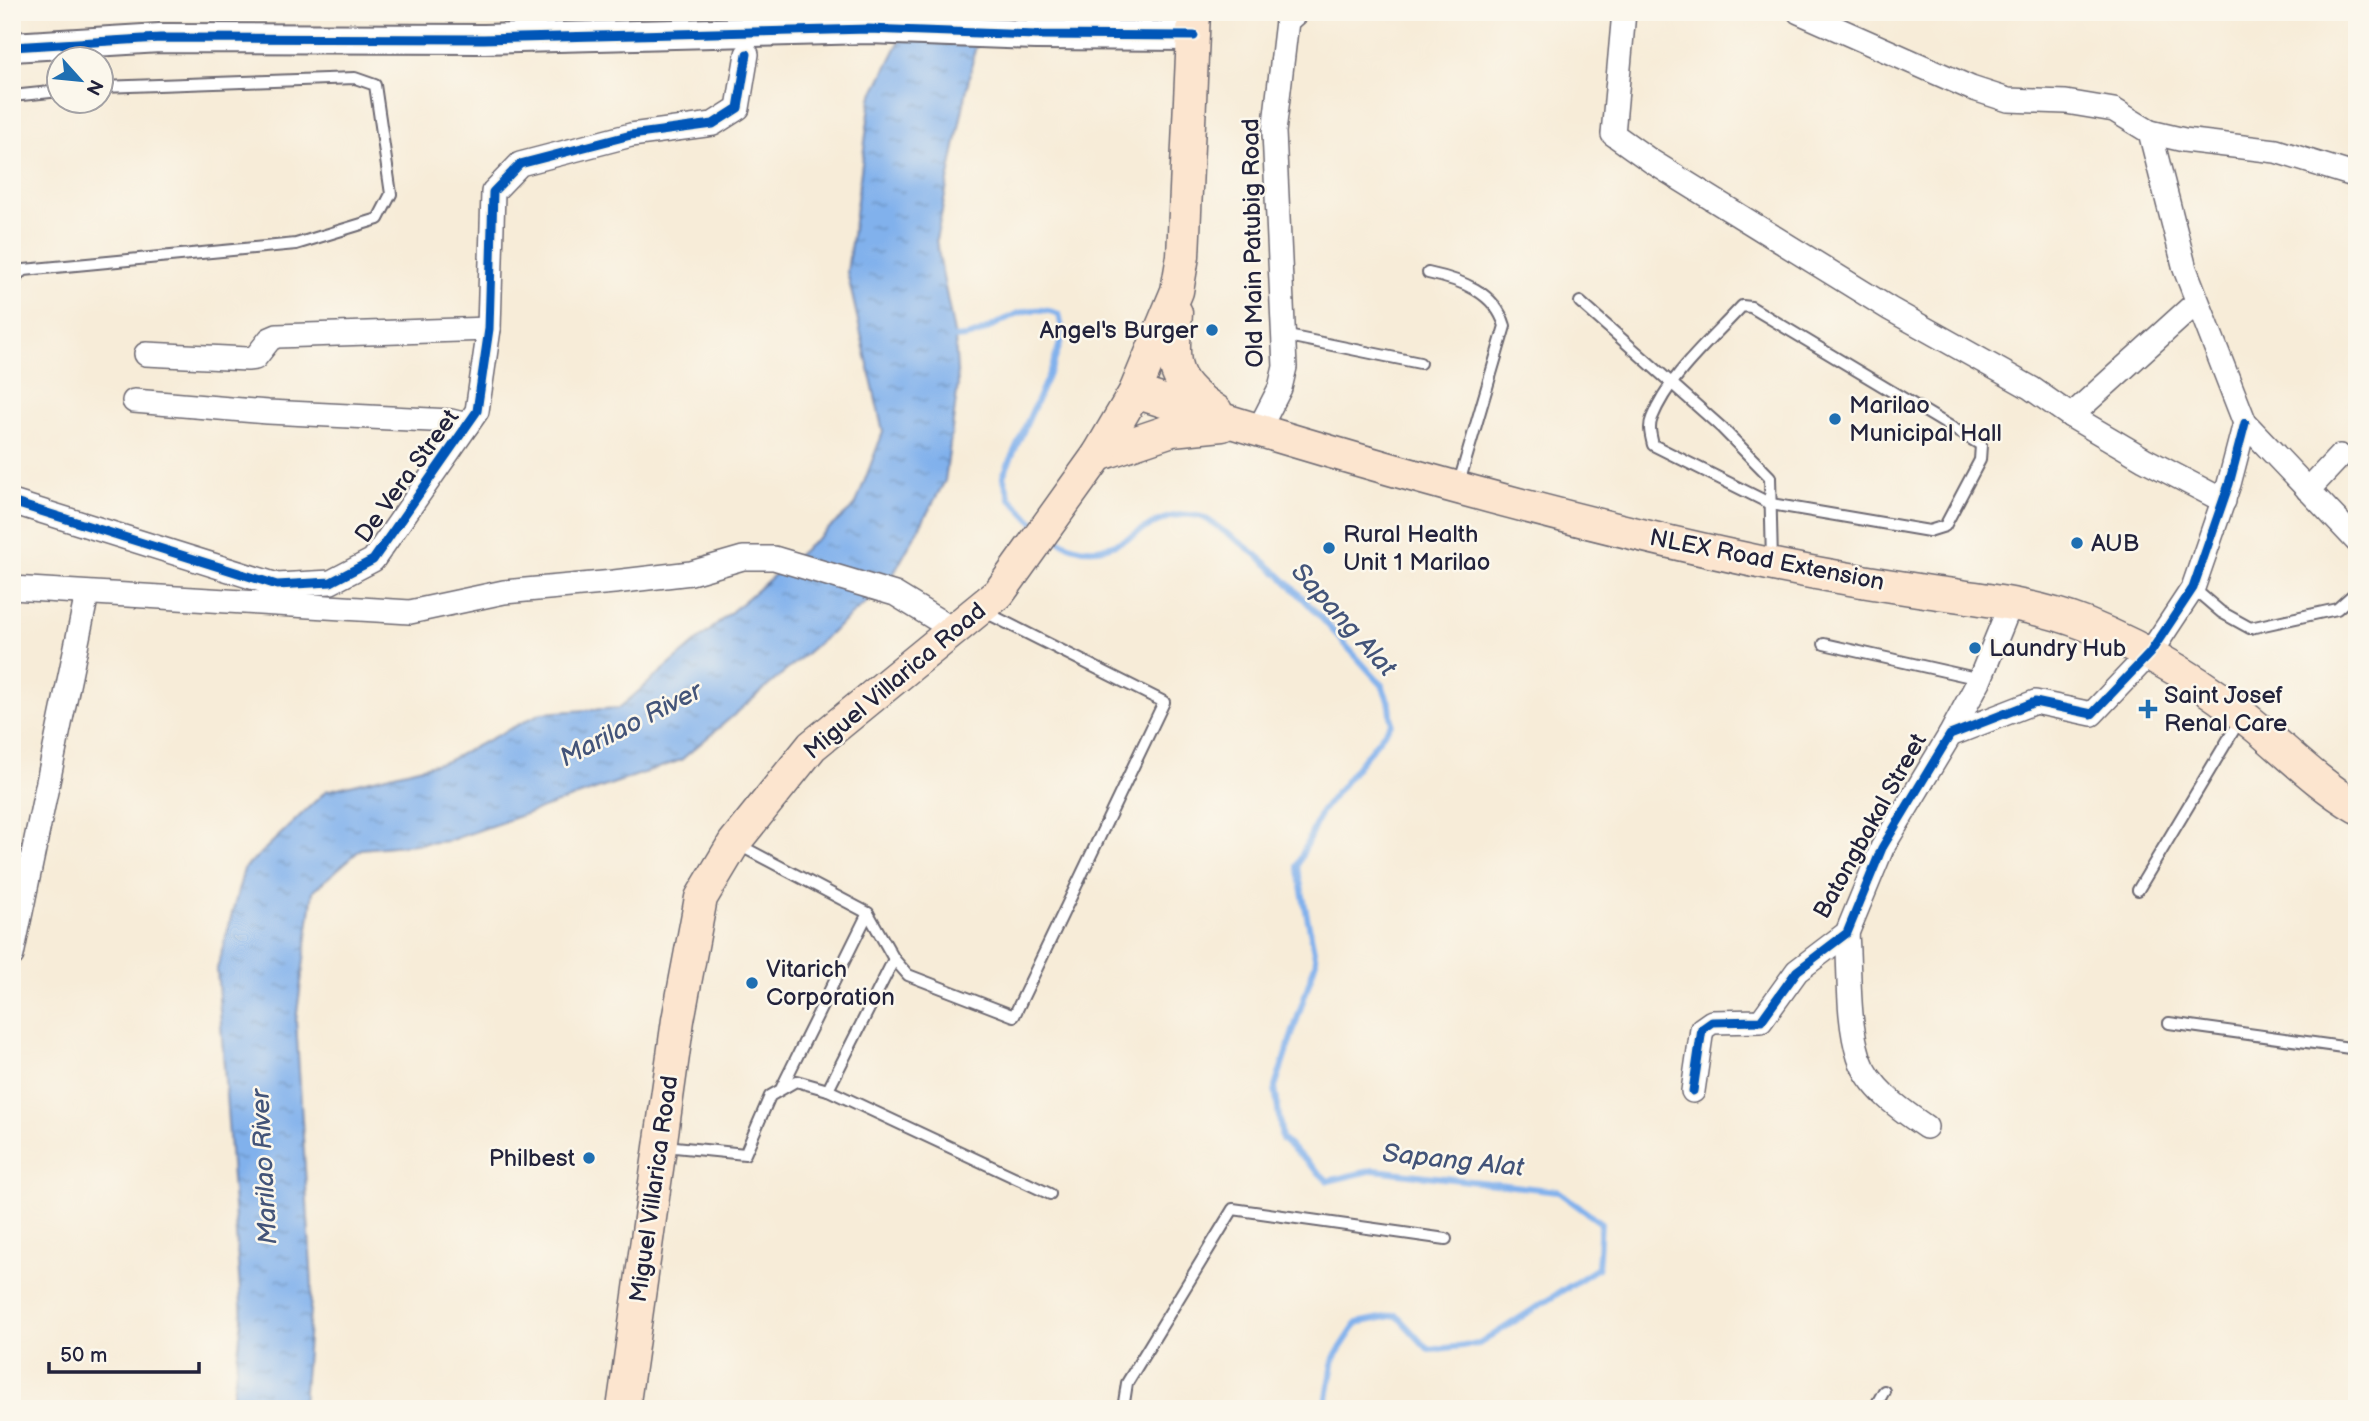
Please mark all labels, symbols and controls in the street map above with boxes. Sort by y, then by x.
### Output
north arrow [46,46,116,116]
text: N [80,75,107,99]
street label: Old Main Patubig Road [1236,118,1270,368]
place label: Angel's Burger [1039,316,1198,345]
marker: Angel's Burger [1204,322,1220,338]
place label: Marilao Municipal Hall [1849,391,2002,448]
street label: De Vera Street [349,403,466,548]
marker: Marilao Municipal Hall [1827,411,1843,427]
place label: Rural Health Unit 1 Marilao [1343,520,1490,577]
street label: NLEX Road Extension [1647,523,1887,597]
place label: AUB [2091,529,2139,558]
marker: AUB [2069,535,2085,551]
marker: Rural Health Unit 1 Marilao [1321,540,1337,556]
water label: Sapang Alat [1284,557,1403,684]
street label: Miguel Villarica Road [798,596,992,766]
place label: Laundry Hub [1989,634,2126,663]
marker: Laundry Hub [1967,640,1983,656]
water label: Marilao River [555,675,709,774]
place label: Saint Josef Renal Care [2164,681,2287,738]
marker: Saint Josef Renal Care [2138,699,2158,719]
street label: Batongbakal Street [1807,728,1933,924]
place label: Vitarich Corporation [766,955,895,1012]
marker: Vitarich Corporation [744,975,760,991]
street label: Miguel Villarica Road [624,1074,684,1304]
water label: Marilao River [245,1087,285,1245]
water label: Sapang Alat [1381,1138,1526,1184]
place label: Philbest [489,1144,576,1173]
marker: Philbest [581,1150,597,1166]
scale bar [49,1330,200,1374]
text: 50 m [60,1343,107,1368]

